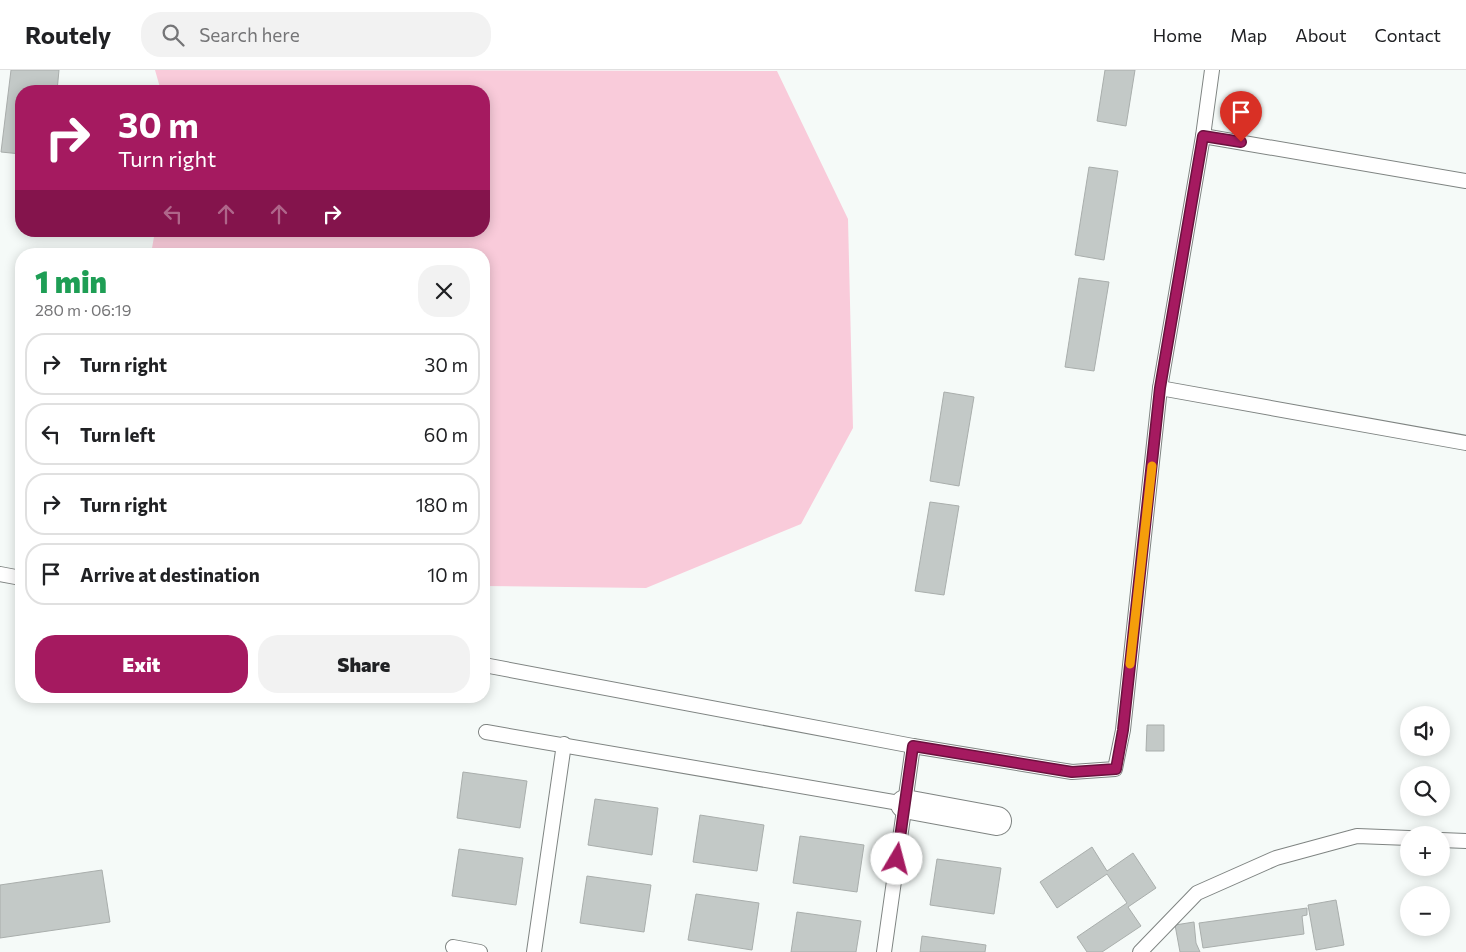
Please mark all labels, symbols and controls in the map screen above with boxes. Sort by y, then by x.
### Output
search box [141,12,491,57]
text: Routely [25,20,111,49]
icon: search [159,21,187,49]
text: Search here [199,23,300,46]
text: Home [1153,24,1202,46]
text: Map [1230,24,1267,46]
text: About [1295,24,1347,46]
text: Contact [1375,24,1441,46]
pin [1220,91,1262,142]
icon: arrive [1227,98,1255,126]
text: 30 m [118,102,199,145]
icon: right [35,105,100,170]
text: Turn right [118,145,216,172]
icon: left [159,200,187,228]
icon: ahead [212,200,240,228]
icon: ahead [265,200,293,228]
icon: right [318,200,346,228]
text: 1 min [35,262,107,299]
button: close [418,265,470,317]
text: 280 m · 06:19 [35,300,131,319]
icon: right [37,350,65,378]
text: Turn right [80,353,167,376]
text: 30 m [425,353,468,376]
icon: left [37,420,65,448]
text: Turn left [80,423,155,446]
text: 60 m [424,423,468,446]
icon: right [37,490,65,518]
text: Turn right [80,493,167,516]
text: 180 m [416,493,468,516]
icon: arrive [37,560,65,588]
text: Arrive at destination [80,563,260,586]
text: 10 m [427,563,468,586]
button: Exit [35,635,248,693]
button: Share [258,635,470,693]
map controls [1400,706,1450,936]
button: sound [1400,706,1450,756]
button: search [1400,766,1450,816]
button: + [1400,826,1450,876]
position arrow [870,832,922,884]
button: − [1400,886,1450,936]

